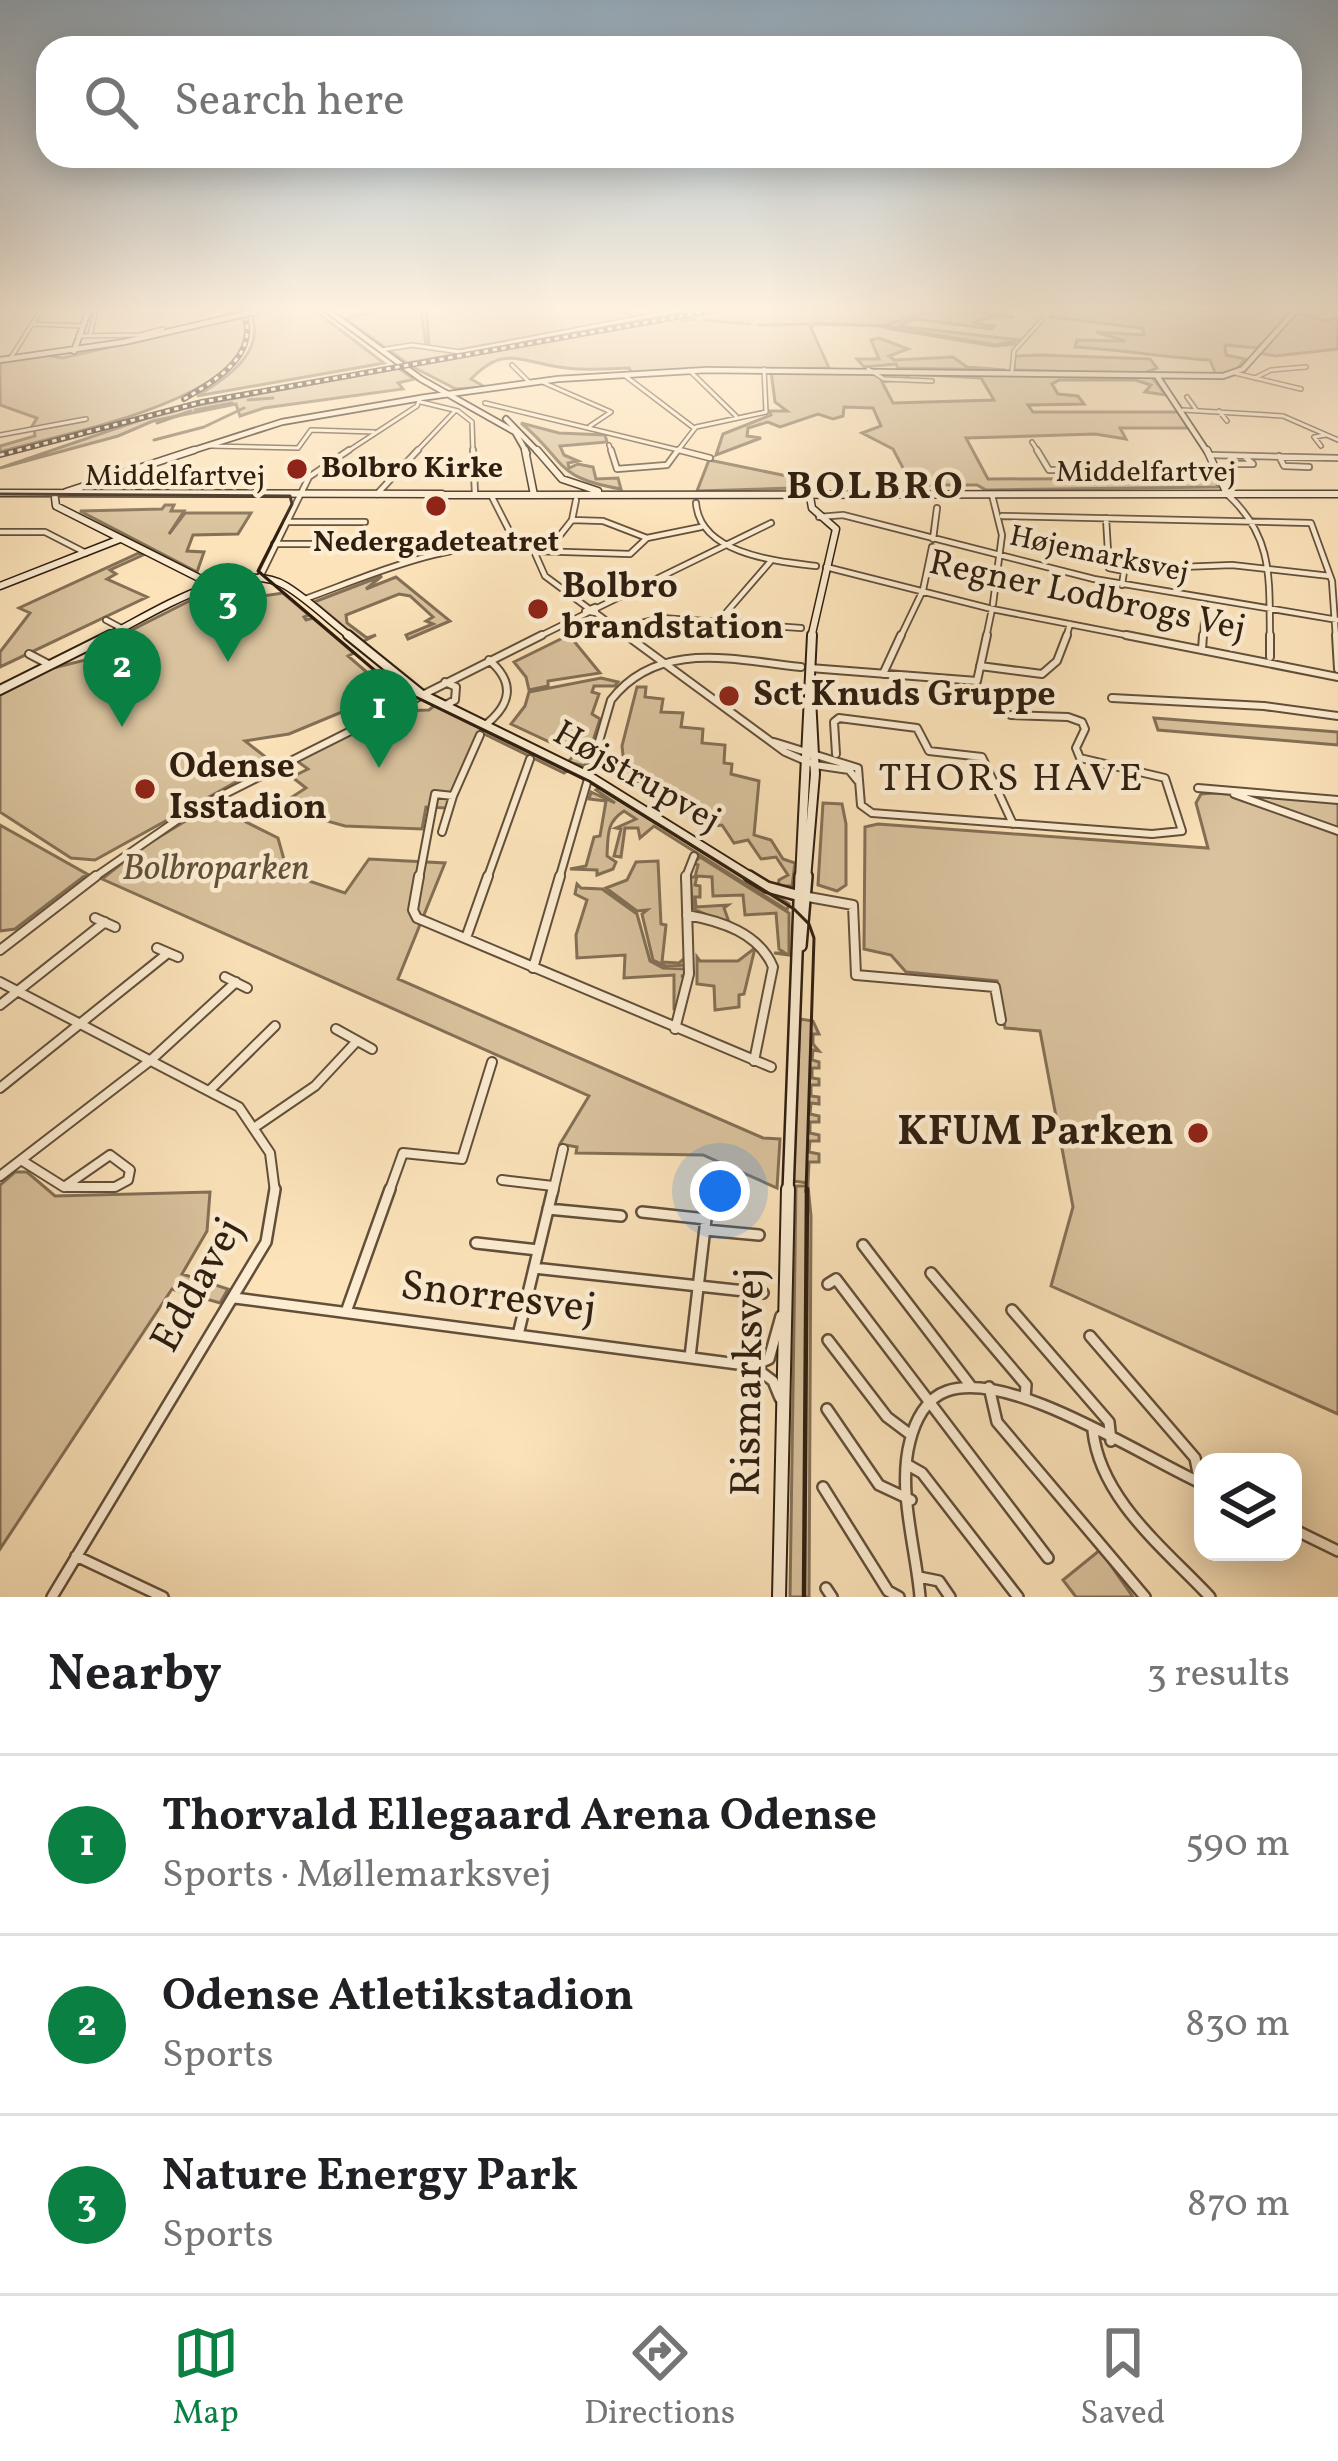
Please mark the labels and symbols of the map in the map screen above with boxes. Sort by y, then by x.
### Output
place label: Bolbro Kirke [321,448,503,490]
street label: Middelfartvej [1056,452,1236,494]
street label: Middelfartvej [85,456,265,498]
marker: Bolbro Kirke [284,456,310,482]
district label: BOLBRO [786,461,966,515]
marker: Nedergadeteatret [423,493,449,519]
street label: Højemarksvej [1006,516,1192,594]
place label: Nedergadeteatret [313,522,559,564]
street label: Regner Lodbrogs Vej [924,539,1250,655]
pin: 3 [189,563,267,662]
place label: Bolbro brandstation [562,563,784,654]
marker: Bolbro brandstation [525,596,551,622]
pin: 2 [83,628,161,727]
pin: 1 [340,669,418,768]
place label: Sct Knuds Gruppe [753,671,1056,721]
marker: Sct Knuds Gruppe [716,683,742,709]
street label: Højstrupvej [543,710,729,846]
place label: Odense Isstadion [169,743,327,834]
district label: THORS HAVE [879,753,1145,807]
marker: Odense Isstadion [132,776,158,802]
park label: Bolbroparken [122,845,310,895]
place label: KFUM Parken [897,1104,1174,1163]
marker: KFUM Parken [1185,1120,1211,1146]
your location [690,1161,750,1221]
street label: Eddavej [138,1208,260,1364]
street label: Snorresvej [397,1258,599,1340]
street label: Rismarksvej [719,1267,781,1497]

